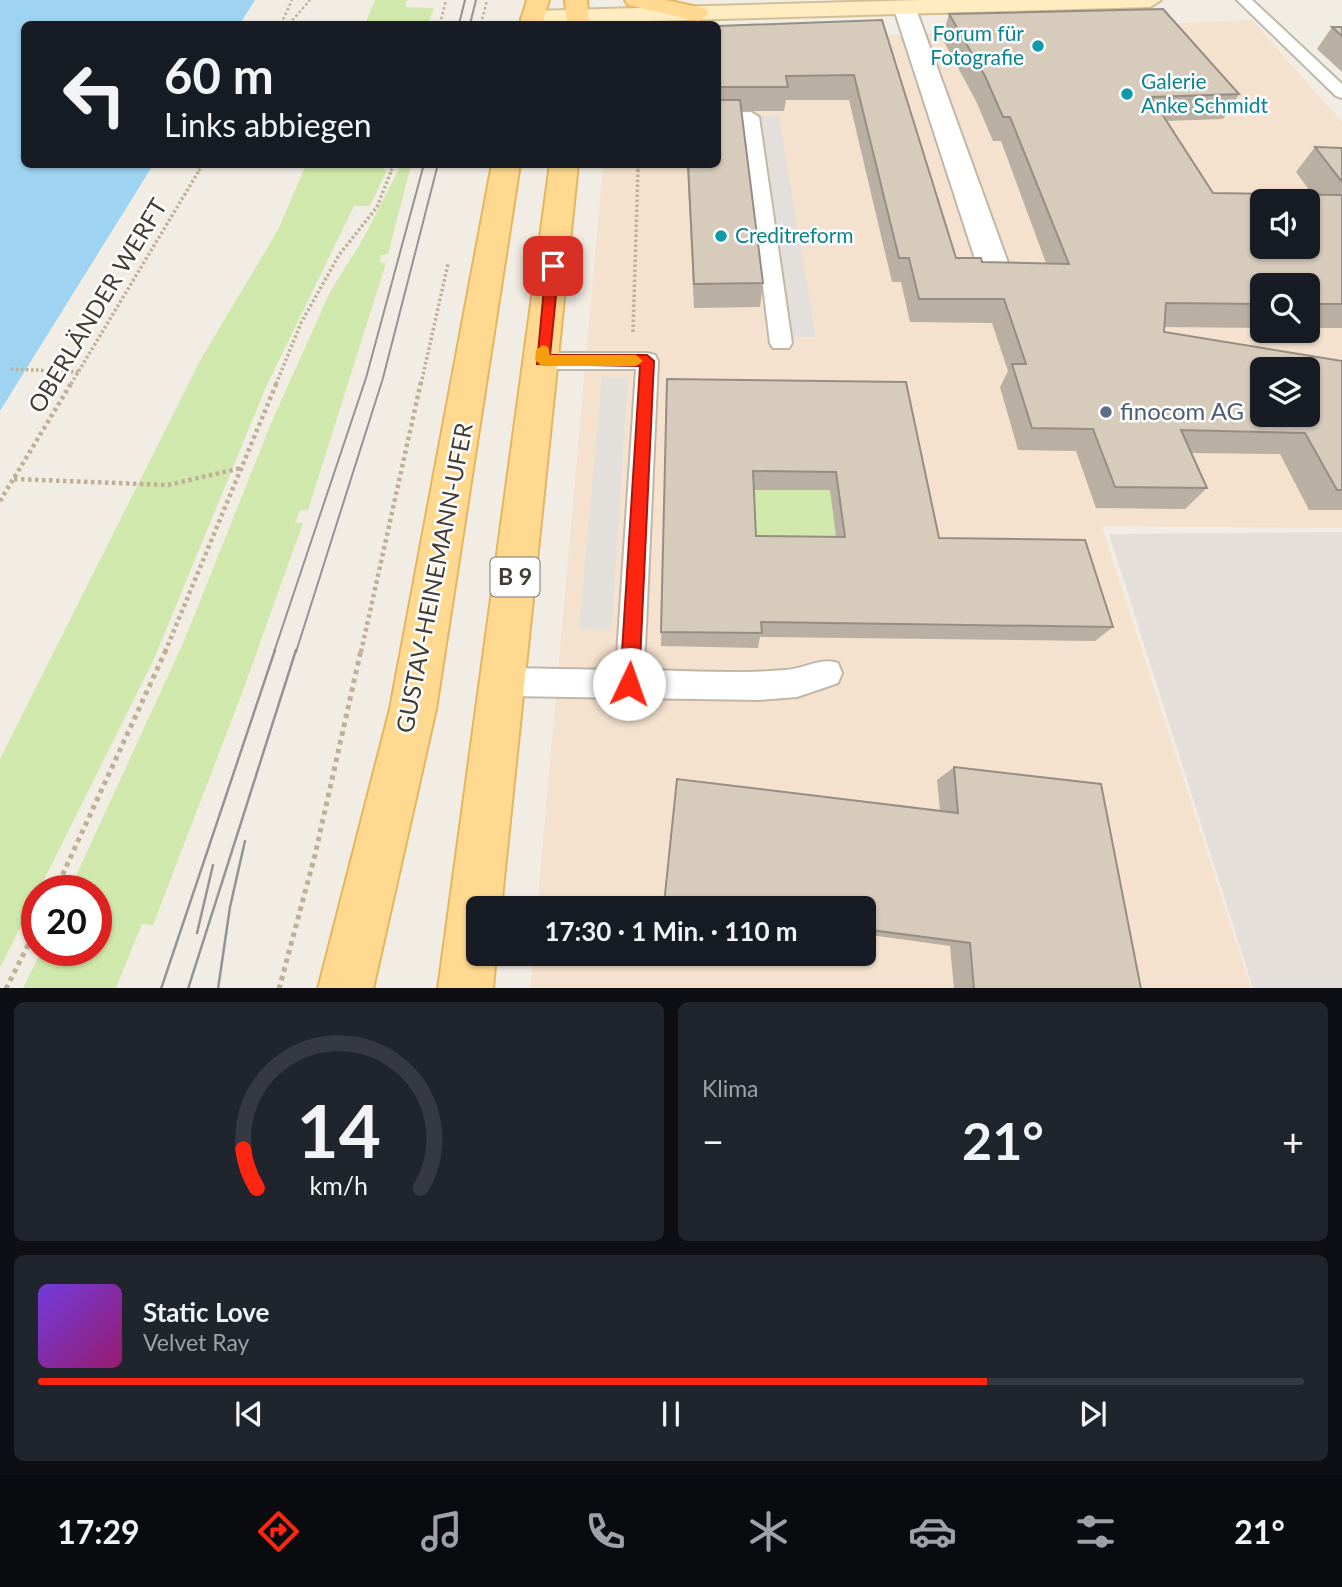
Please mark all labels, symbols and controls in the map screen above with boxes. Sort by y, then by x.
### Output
place label: Forum für Fotografie [930,20,1024,69]
marker: Forum für Fotografie [1030,38,1046,54]
text: 60 m [164,46,274,104]
icon: left [49,49,140,140]
place label: Galerie Anke Schmidt [1141,68,1269,117]
marker: Galerie Anke Schmidt [1119,86,1135,102]
text: Links abbiegen [164,105,372,144]
map controls [1250,189,1320,427]
button: sound [1250,189,1320,259]
street label: OBERLÄNDER WERFT [21,193,172,418]
place label: Creditreform [735,222,854,247]
marker: Creditreform [713,228,729,244]
pin [523,236,583,296]
icon: arrive [534,247,572,285]
button: search [1250,273,1320,343]
button: layers [1250,357,1320,427]
place label: finocom AG [1120,396,1244,425]
marker: finocom AG [1098,404,1114,420]
street label: GUSTAV-HEINEMANN-UFER [389,420,478,735]
road number: B 9 [490,558,540,596]
position arrow [592,647,666,721]
speed limit sign: 20 [21,875,112,966]
text: 17:30 · 1 Min. · 110 m [544,915,798,947]
text: Klima [702,1074,759,1102]
text: 14 [297,1086,381,1174]
text: 21° [962,1109,1044,1171]
text: − [702,1118,724,1164]
text: + [1282,1118,1304,1164]
text: km/h [310,1169,368,1199]
text: Static Love [143,1296,270,1328]
text: Velvet Ray [143,1328,249,1356]
icon: previous [230,1395,268,1433]
icon: pause [652,1395,690,1433]
icon: next [1074,1395,1112,1433]
icon: directions [254,1507,303,1556]
icon: music [417,1507,466,1556]
icon: phone [581,1507,630,1556]
icon: climate [744,1507,793,1556]
icon: car [908,1507,957,1556]
icon: filters [1071,1507,1120,1556]
text: 17:29 [57,1512,140,1551]
text: 21° [1234,1512,1285,1551]

